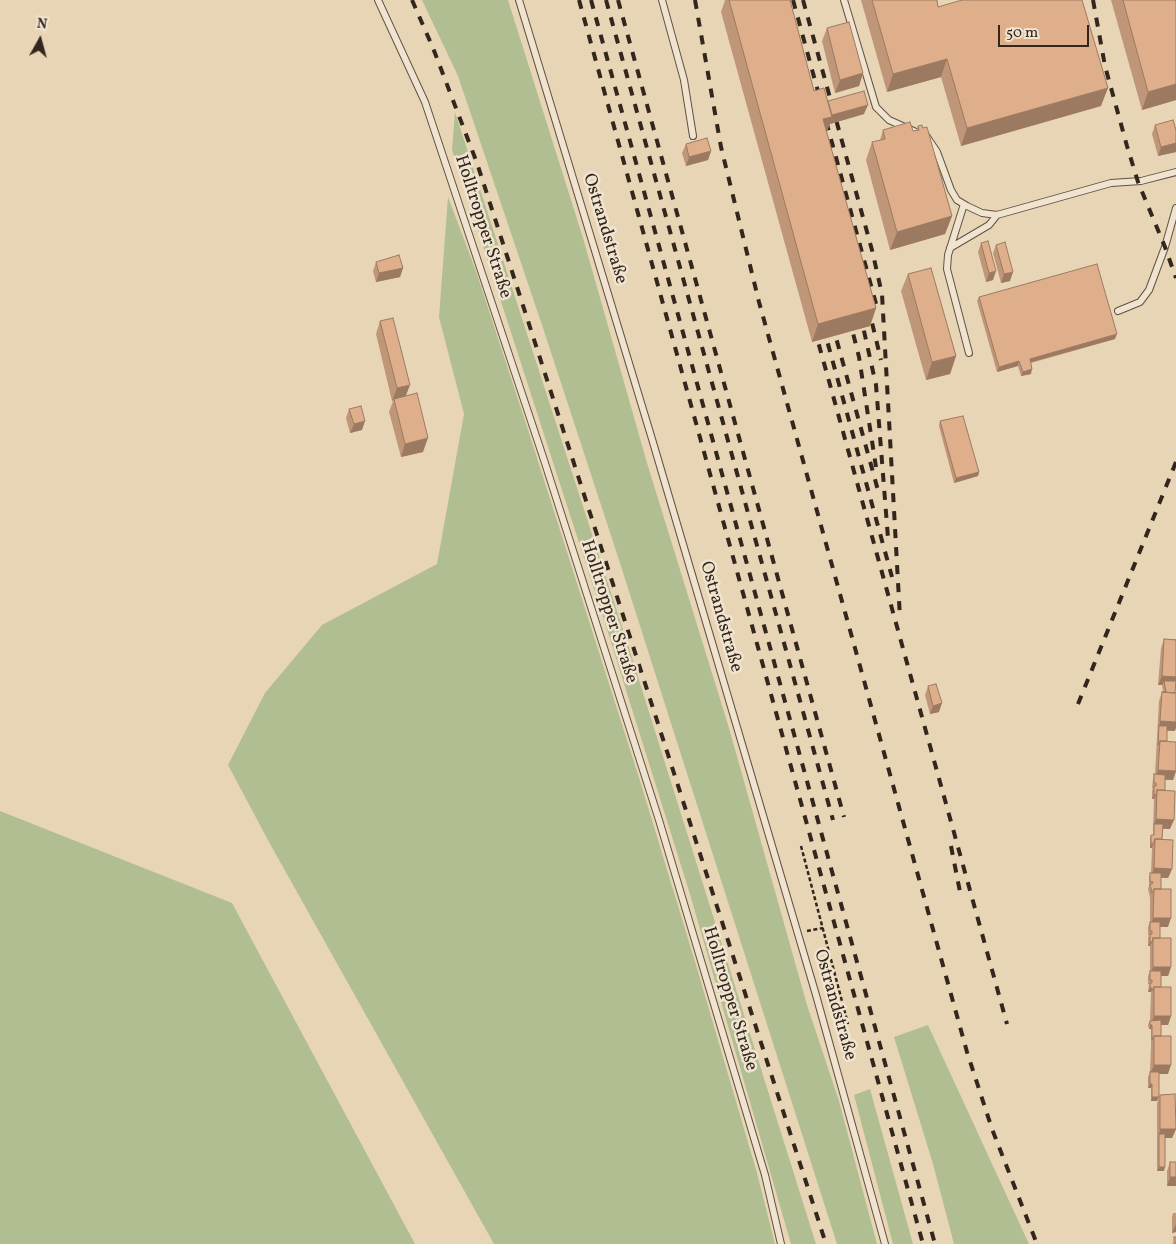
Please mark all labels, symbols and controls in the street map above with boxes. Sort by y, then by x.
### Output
north arrow [15,15,65,65]
text: N [36,15,48,35]
scale bar [1001,15,1092,47]
text: 50 m [1006,23,1038,44]
street label: Holltropper Straße [449,153,515,301]
street label: Ostrandstraße [577,171,631,287]
street label: Holltropper Straße [575,538,641,686]
street label: Ostrandstraße [694,559,746,675]
street label: Holltropper Straße [697,924,761,1074]
street label: Ostrandstraße [808,947,860,1063]

